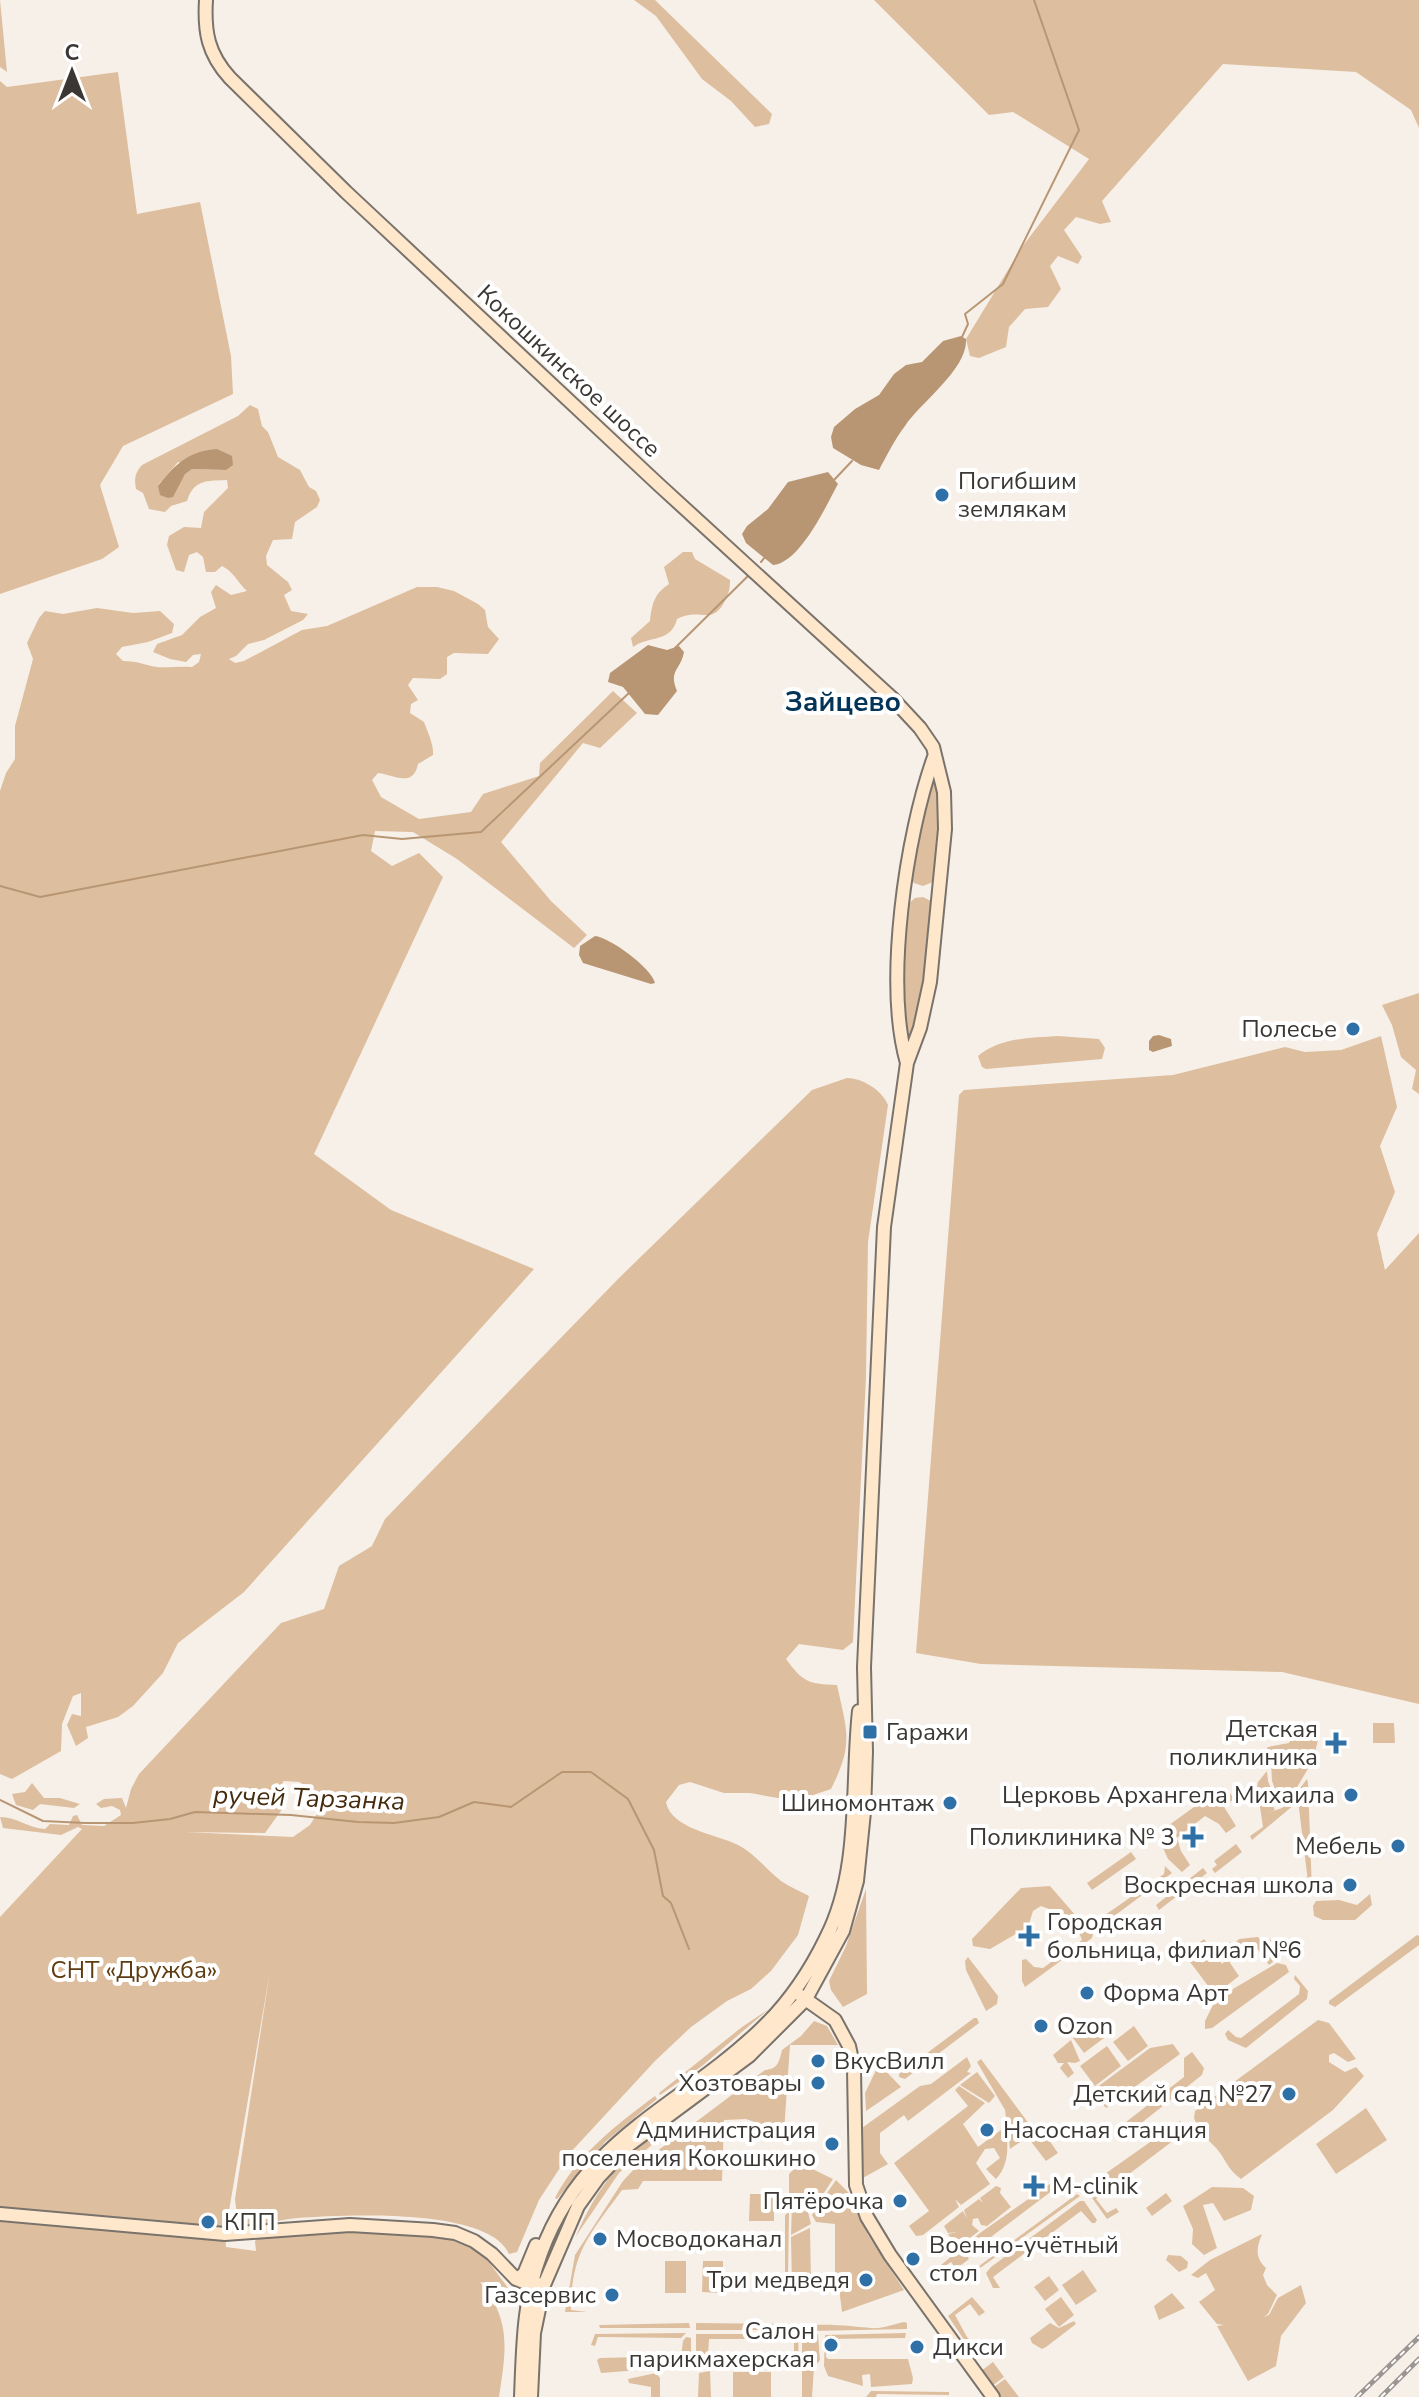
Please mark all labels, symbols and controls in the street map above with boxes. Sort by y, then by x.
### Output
north arrow [32,32,112,112]
text: С [65,38,80,68]
street label: Кокошкинское шоссе [470,277,668,465]
place label: Погибшим землякам [958,465,1077,525]
marker: Погибшим землякам [933,486,951,504]
district label: Зайцево [785,683,901,721]
place label: Полесье [1241,1013,1337,1045]
marker: Полесье [1344,1020,1362,1038]
place label: Детская поликлиника [1169,1713,1318,1773]
place label: Гаражи [886,1716,969,1748]
marker: Гаражи [861,1723,879,1741]
marker: Детская поликлиника [1325,1732,1347,1754]
water label: ручей Тарзанка [212,1777,406,1819]
place label: Церковь Архангела Михаила [1002,1779,1335,1811]
marker: Церковь Архангела Михаила [1342,1786,1360,1804]
place label: Шиномонтаж [781,1787,934,1819]
marker: Шиномонтаж [941,1794,959,1812]
place label: Поликлиника № 3 [969,1821,1175,1853]
marker: Поликлиника № 3 [1182,1826,1204,1848]
place label: Мебель [1295,1830,1382,1862]
marker: Мебель [1389,1837,1407,1855]
place label: Воскресная школа [1124,1869,1334,1901]
marker: Воскресная школа [1341,1876,1359,1894]
place label: Городская больница, филиал №6 [1047,1906,1302,1966]
marker: Городская больница, филиал №6 [1018,1925,1040,1947]
park label: СНТ «Дружба» [51,1954,217,1986]
place label: Форма Арт [1103,1977,1229,2009]
marker: Форма Арт [1078,1984,1096,2002]
place label: Ozon [1057,2010,1113,2042]
marker: Ozon [1032,2017,1050,2035]
place label: ВкусВилл [834,2045,944,2077]
marker: ВкусВилл [809,2052,827,2070]
place label: Хозтовары [679,2067,802,2099]
marker: Хозтовары [809,2074,827,2092]
place label: Детский сад №27 [1073,2078,1273,2110]
marker: Детский сад №27 [1280,2085,1298,2103]
place label: Администрация поселения Кокошкино [562,2114,816,2174]
place label: Насосная станция [1003,2114,1207,2146]
marker: Насосная станция [978,2121,996,2139]
marker: Администрация поселения Кокошкино [823,2135,841,2153]
place label: M-clinik [1052,2170,1139,2202]
marker: M-clinik [1023,2175,1045,2197]
place label: Пятёрочка [763,2185,884,2217]
marker: Пятёрочка [891,2192,909,2210]
place label: КПП [224,2206,276,2238]
marker: КПП [199,2213,217,2231]
place label: Мосводоканал [616,2223,782,2255]
place label: Военно-учётный стол [929,2229,1119,2289]
marker: Мосводоканал [591,2230,609,2248]
marker: Военно-учётный стол [904,2250,922,2268]
place label: Три медведя [707,2264,850,2296]
marker: Три медведя [857,2271,875,2289]
place label: Газсервис [484,2279,596,2311]
marker: Газсервис [603,2286,621,2304]
place label: Салон парикмахерская [629,2315,815,2375]
place label: Дикси [933,2331,1004,2363]
marker: Салон парикмахерская [822,2336,840,2354]
marker: Дикси [908,2338,926,2356]

